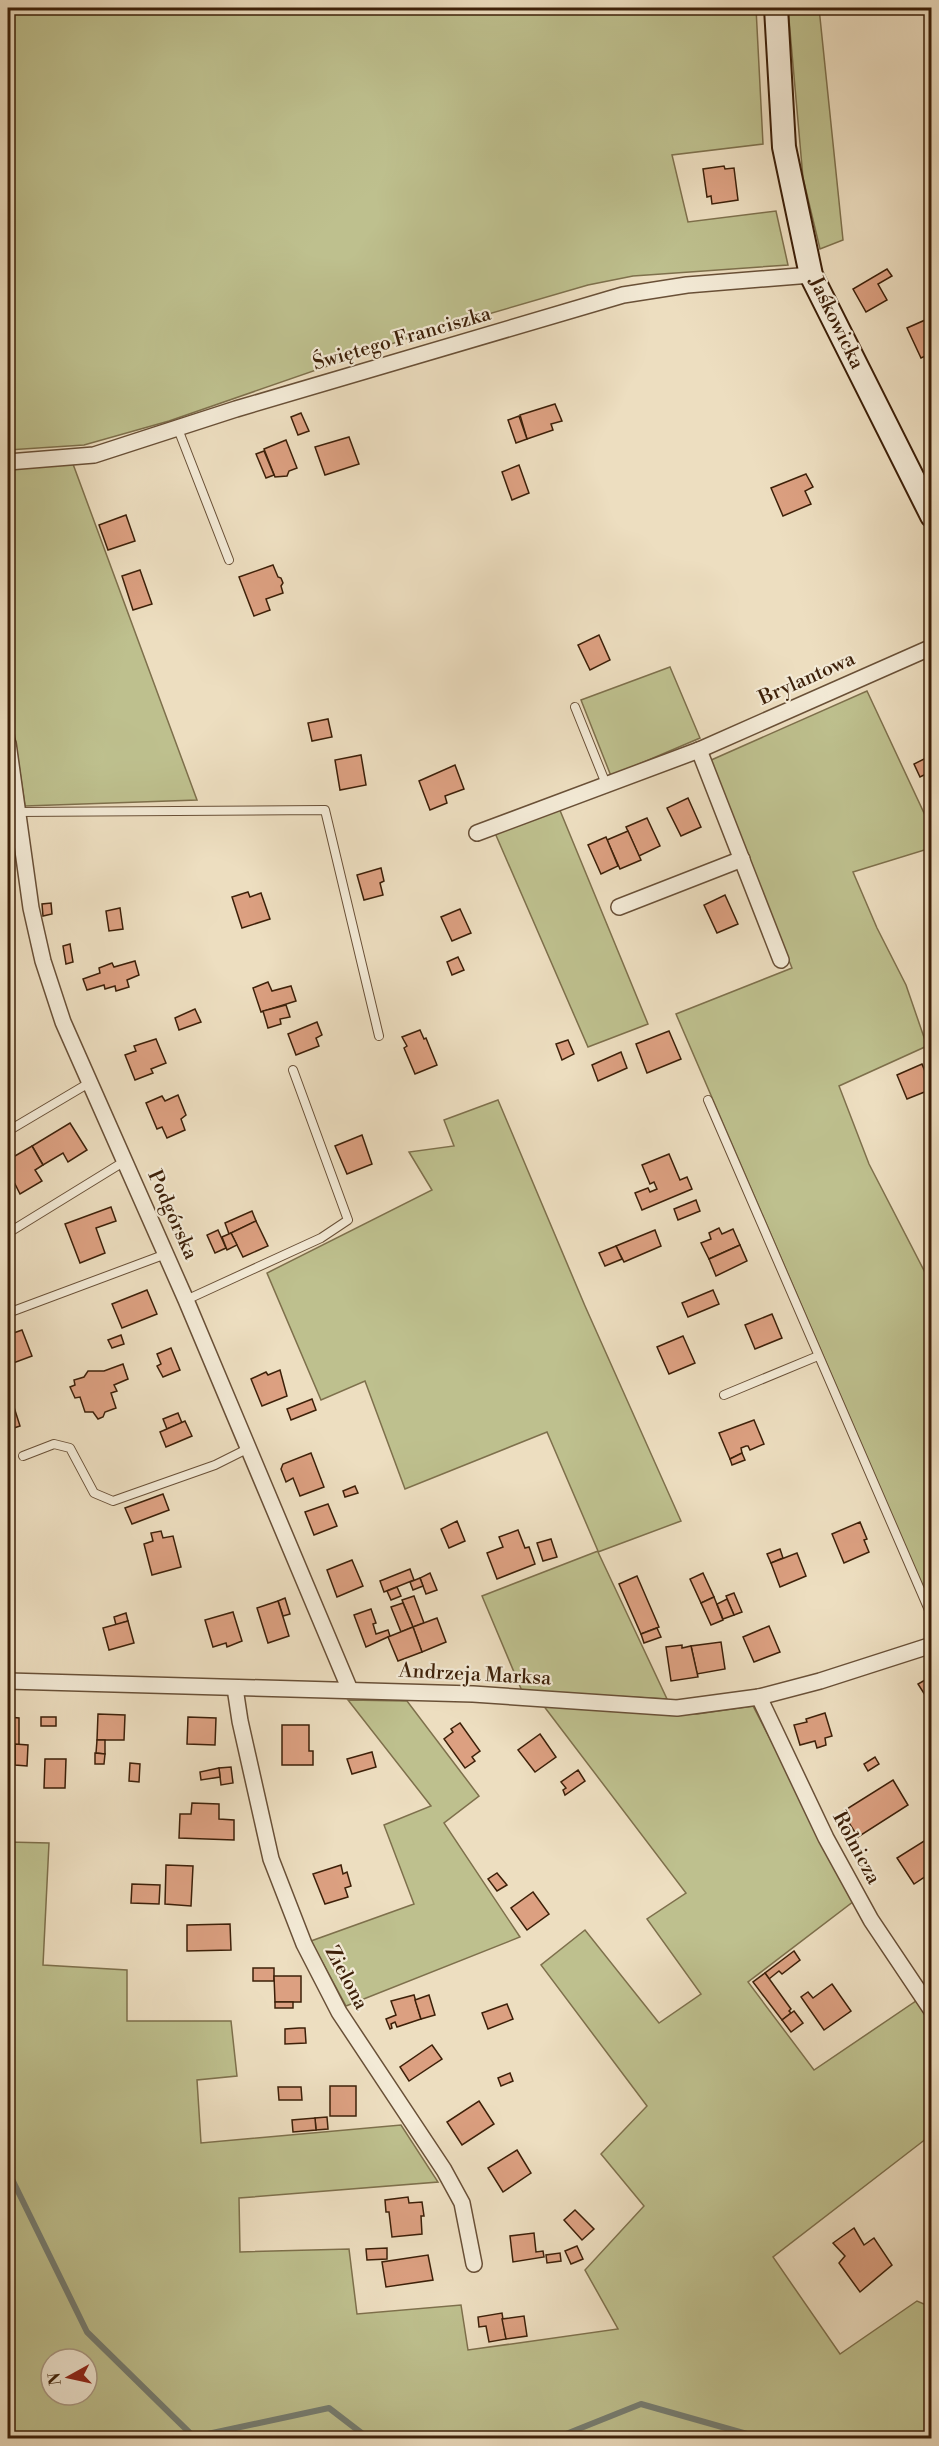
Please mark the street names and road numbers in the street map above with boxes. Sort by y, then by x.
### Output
street label: Jaśkowicka [802,272,870,374]
street label: Świętego Franciszka [310,300,495,376]
street label: Brylantowa [754,646,860,712]
street label: Podgórska [141,1166,203,1264]
street label: Andrzeja Marksa [397,1658,553,1692]
street label: Rolnicza [826,1807,886,1890]
street label: Zielona [319,1942,374,2015]

